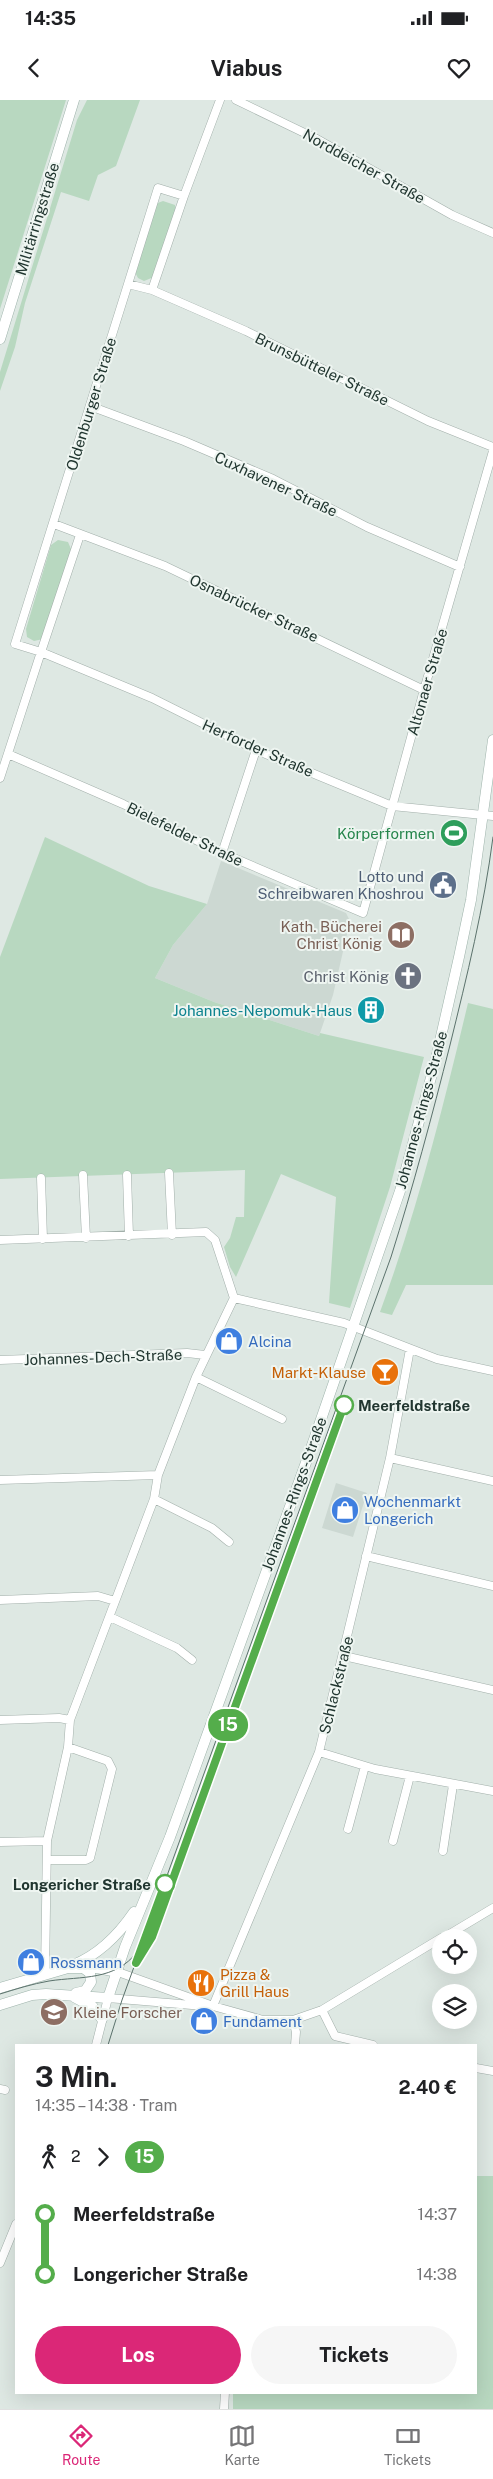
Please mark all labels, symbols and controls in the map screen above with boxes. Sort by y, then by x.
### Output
text: 14:35 [25,7,76,29]
icon: back [20,54,48,82]
icon: heart [445,54,473,82]
text: Viabus [211,55,282,81]
street label: Norddeicher Straße [300,125,428,207]
street label: Militärringstraße [12,161,62,277]
street label: Brunsbütteler Straße [252,329,392,409]
street label: Oldenburger Straße [63,335,119,473]
street label: Cuxhavener Straße [212,448,340,520]
street label: Osnabrücker Straße [187,571,321,645]
street label: Altonaer Straße [404,627,450,737]
street label: Herforder Straße [200,716,316,780]
street label: Bielefelder Straße [124,799,246,869]
sports icon: Körperformen [439,818,469,848]
place label: Körperformen [337,825,435,842]
place label: Lotto und Schreibwaren Khoshrou [258,868,424,902]
public building icon: Lotto und Schreibwaren Khoshrou [428,870,458,900]
place label: Kath. Bücherei Christ König [281,918,382,952]
library icon: Kath. Bücherei Christ König [386,920,416,950]
church icon: Christ König [393,961,423,991]
place label: Christ König [304,968,389,985]
building icon: Johannes-Nepomuk-Haus [356,995,386,1025]
place label: Johannes-Nepomuk-Haus [173,1002,352,1019]
street label: Johannes-Rings-Straße [392,1029,450,1191]
shop icon: Alcina [214,1326,244,1356]
place label: Alcina [248,1333,292,1350]
street label: Johannes-Dech-Straße [23,1346,183,1368]
bar icon: Markt-Klause [370,1357,400,1387]
place label: Markt-Klause [271,1364,366,1381]
marker: Meerfeldstraße [334,1395,354,1415]
place label: Meerfeldstraße [358,1397,470,1414]
street label: Johannes-Rings-Straße [258,1415,330,1573]
place label: Wochenmarkt Longerich [364,1493,461,1527]
shop icon: Wochenmarkt Longerich [330,1495,360,1525]
street label: Schlackstraße [316,1634,356,1736]
line badge: 15 [206,1709,250,1741]
text: 15 [218,1714,238,1735]
marker: Longericher Straße [155,1874,175,1894]
place label: Longericher Straße [13,1876,151,1893]
map controls [432,1929,477,2029]
button: locate [432,1929,477,1974]
shop icon: Rossmann [16,1947,46,1977]
place label: Rossmann [50,1954,122,1971]
place label: Pizza & Grill Haus [220,1966,289,2000]
restaurant icon: Pizza & Grill Haus [186,1968,216,1998]
button: layers [432,1984,477,2029]
school or university icon: Kleine Forscher [39,1997,69,2027]
place label: Kleine Forscher [73,2004,182,2021]
shop icon: Fundament [189,2006,219,2036]
place label: Fundament [223,2013,302,2030]
text: 3 Min. [35,2060,117,2093]
text: 2.40 € [399,2076,457,2098]
text: 14:35 – 14:38 · Tram [35,2096,177,2115]
icon: walk [35,2143,63,2171]
icon: forward [89,2143,117,2171]
text: 15 [135,2146,154,2167]
text: 2 [71,2147,81,2166]
text: Meerfeldstraße [73,2203,215,2225]
text: 14:37 [417,2205,457,2224]
text: Longericher Straße [73,2263,248,2285]
text: 14:38 [416,2265,457,2284]
button: Los [35,2326,241,2384]
button: Tickets [251,2326,457,2384]
tab: Route [62,2422,100,2468]
tab: Karte [224,2422,260,2468]
tab: Tickets [384,2422,431,2468]

